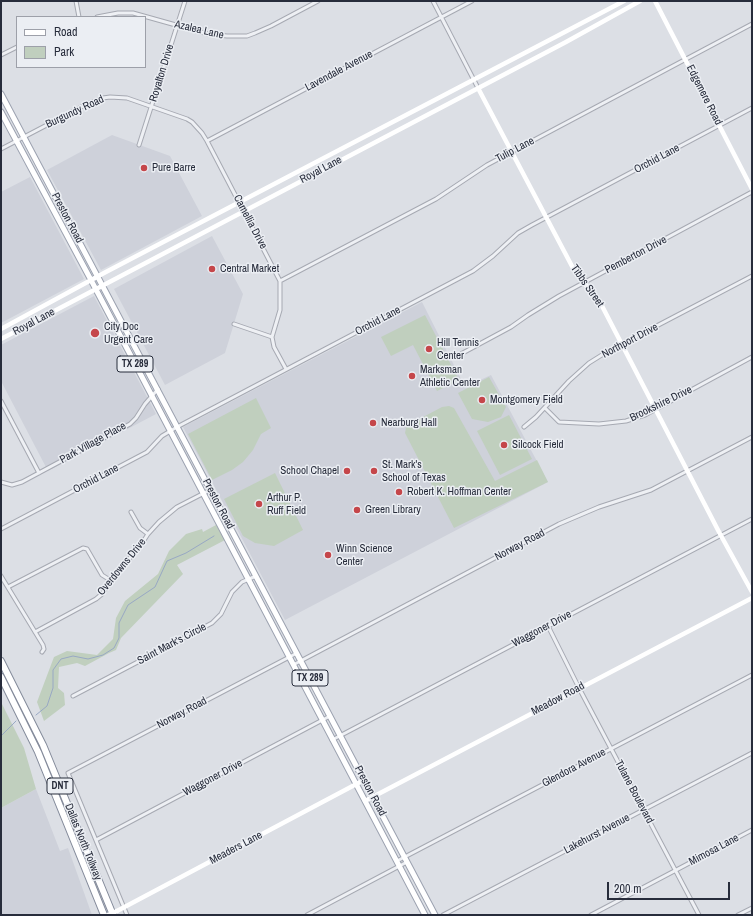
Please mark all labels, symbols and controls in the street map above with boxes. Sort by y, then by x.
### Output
legend [16,16,146,68]
street label: Azalea Lane [173,18,225,42]
text: Road [54,24,78,40]
street label: Royalton Drive [147,43,177,103]
text: Park [54,44,74,60]
street label: Lavendale Avenue [303,48,375,94]
street label: Edgemere Road [683,63,725,127]
street label: Burgundy Road [44,93,106,131]
street label: Tulip Lane [493,134,537,166]
street label: Orchid Lane [632,142,682,176]
street label: Royal Lane [298,153,344,187]
place label: Pure Barre [152,161,196,175]
marker: Pure Barre [139,163,149,173]
street label: Preston Road [48,191,86,245]
street label: Camellia Drive [230,193,270,251]
street label: Pemberton Drive [603,233,669,277]
place label: Central Market [220,262,279,276]
street label: Tibbs Street [568,262,606,310]
marker: Central Market [207,264,217,274]
street label: Orchid Lane [353,304,403,338]
street label: Royal Lane [11,305,57,339]
place label: City Doc Urgent Care [104,320,153,346]
street label: Northport Drive [600,321,660,361]
marker: City Doc Urgent Care [89,327,101,339]
place label: Hill Tennis Center [437,336,479,362]
marker: Hill Tennis Center [424,344,434,354]
road number: TX 289 [117,356,153,372]
place label: Marksman Athletic Center [420,363,480,389]
marker: Marksman Athletic Center [407,371,417,381]
street label: Brookshire Drive [628,383,694,425]
place label: Montgomery Field [490,393,563,407]
marker: Montgomery Field [477,395,487,405]
place label: Nearburg Hall [381,416,437,430]
marker: Nearburg Hall [368,418,378,428]
street label: Park Village Place [58,419,128,467]
place label: Silcock Field [512,438,564,452]
marker: Silcock Field [499,440,509,450]
place label: St. Mark's School of Texas [382,458,446,484]
street label: Orchid Lane [71,462,121,496]
place label: School Chapel [280,464,339,478]
marker: School Chapel [342,466,352,476]
marker: St. Mark's School of Texas [369,466,379,476]
street label: Preston Road [199,477,237,531]
place label: Robert K. Hoffman Center [407,485,511,499]
marker: Robert K. Hoffman Center [394,487,404,497]
place label: Arthur P. Ruff Field [267,491,306,517]
marker: Arthur P. Ruff Field [254,499,264,509]
place label: Green Library [365,503,421,517]
marker: Green Library [352,505,362,515]
street label: Norway Road [493,526,547,564]
street label: Overdowns Drive [95,536,149,598]
place label: Winn Science Center [336,542,392,568]
marker: Winn Science Center [323,550,333,560]
street label: Waggoner Drive [510,608,574,650]
street label: Saint Mark's Circle [135,620,209,668]
road number: TX 289 [292,670,328,686]
street label: Meadow Road [529,680,587,718]
street label: Norway Road [155,694,209,732]
street label: Glendora Avenue [540,746,608,790]
street label: Waggoner Drive [181,757,245,799]
street label: Tulane Boulevard [612,758,656,826]
street label: Preston Road [351,764,389,818]
road number: DNT [47,778,73,794]
street label: Dallas North Tollway [62,802,104,882]
street label: Lakehurst Avenue [562,811,632,857]
street label: Meaders Lane [207,829,265,867]
street label: Mimosa Lane [687,831,741,869]
scale bar [609,874,732,900]
text: 200 m [614,881,641,897]

